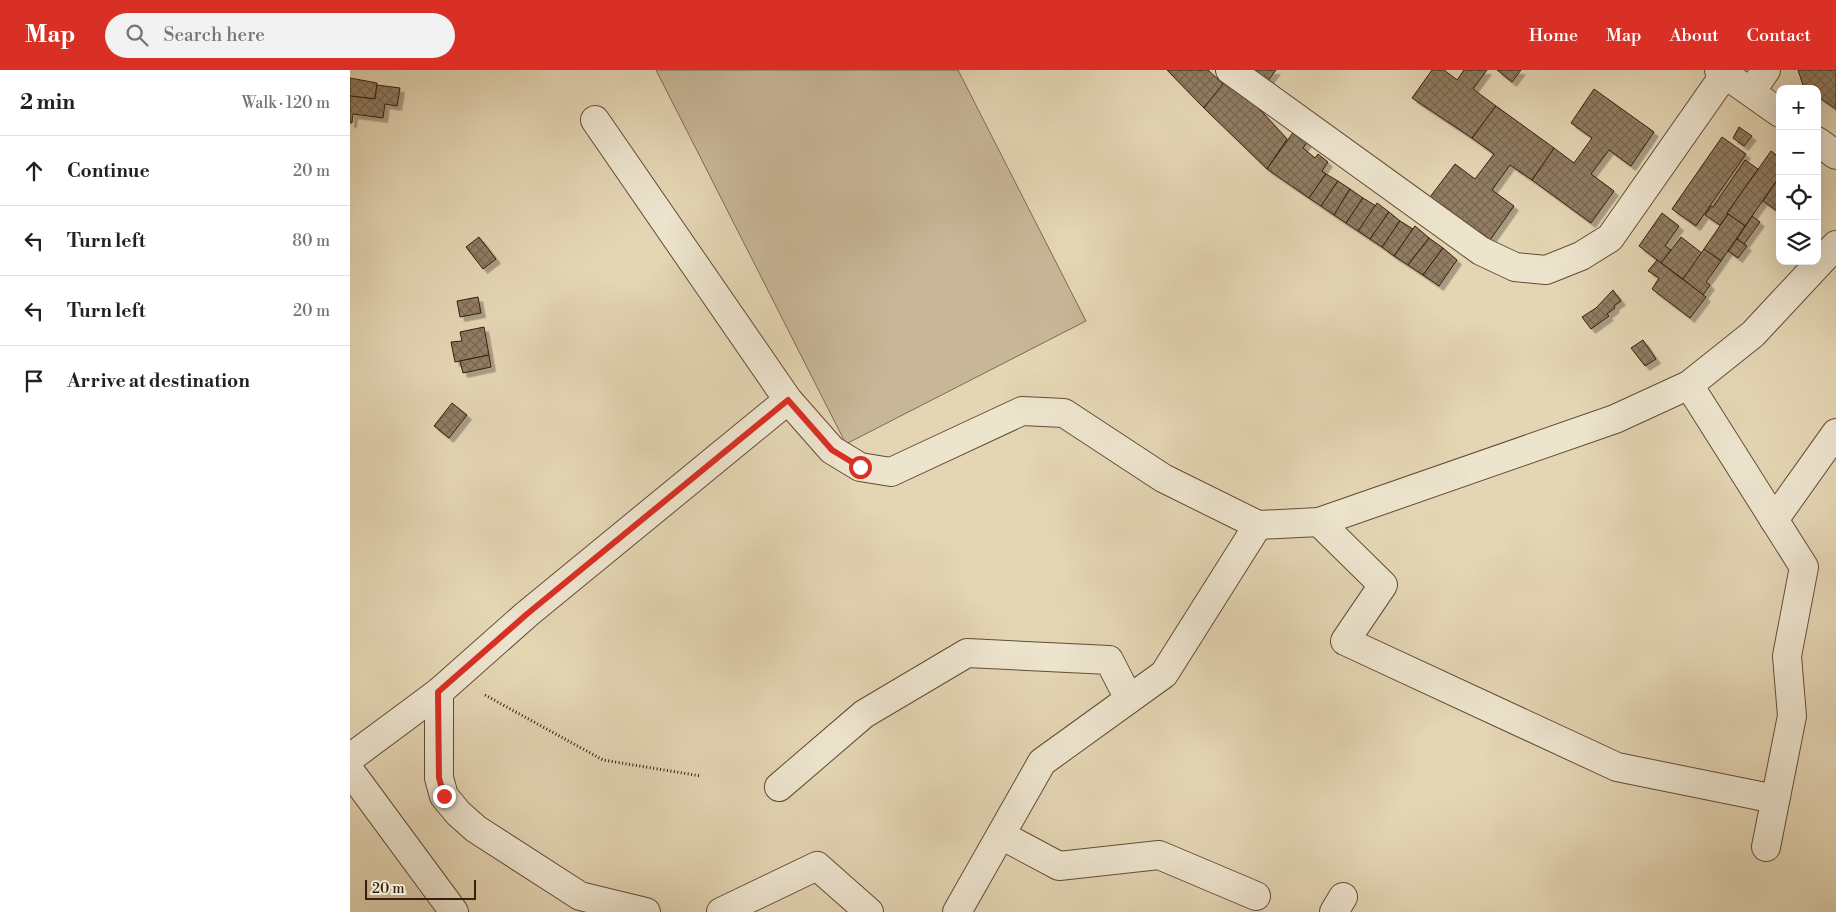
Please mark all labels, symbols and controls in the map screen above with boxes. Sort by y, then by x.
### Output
search box [105,13,455,58]
text: Map [25,20,75,50]
icon: search [123,21,151,49]
text: Search here [163,23,265,47]
text: Home [1529,24,1578,47]
text: Map [1606,24,1642,47]
text: About [1670,24,1719,47]
text: Contact [1747,24,1811,47]
map controls [1776,85,1821,265]
button: + [1776,85,1821,130]
text: 2 min [20,90,75,116]
text: Walk · 120 m [242,93,330,113]
button: − [1776,130,1821,175]
icon: ahead [20,157,48,185]
text: Continue [67,159,150,183]
text: 20 m [293,161,330,181]
button: locate [1776,175,1821,220]
button: layers [1776,220,1821,265]
icon: left [20,227,48,255]
text: Turn left [67,229,146,253]
text: 80 m [292,231,330,251]
icon: left [20,297,48,325]
text: Turn left [67,299,146,323]
text: 20 m [293,301,330,321]
icon: arrive [20,367,48,395]
text: Arrive at destination [67,369,250,393]
route start [849,456,872,479]
route end [433,785,456,808]
scale bar [365,877,476,900]
text: 20 m [372,880,404,898]

